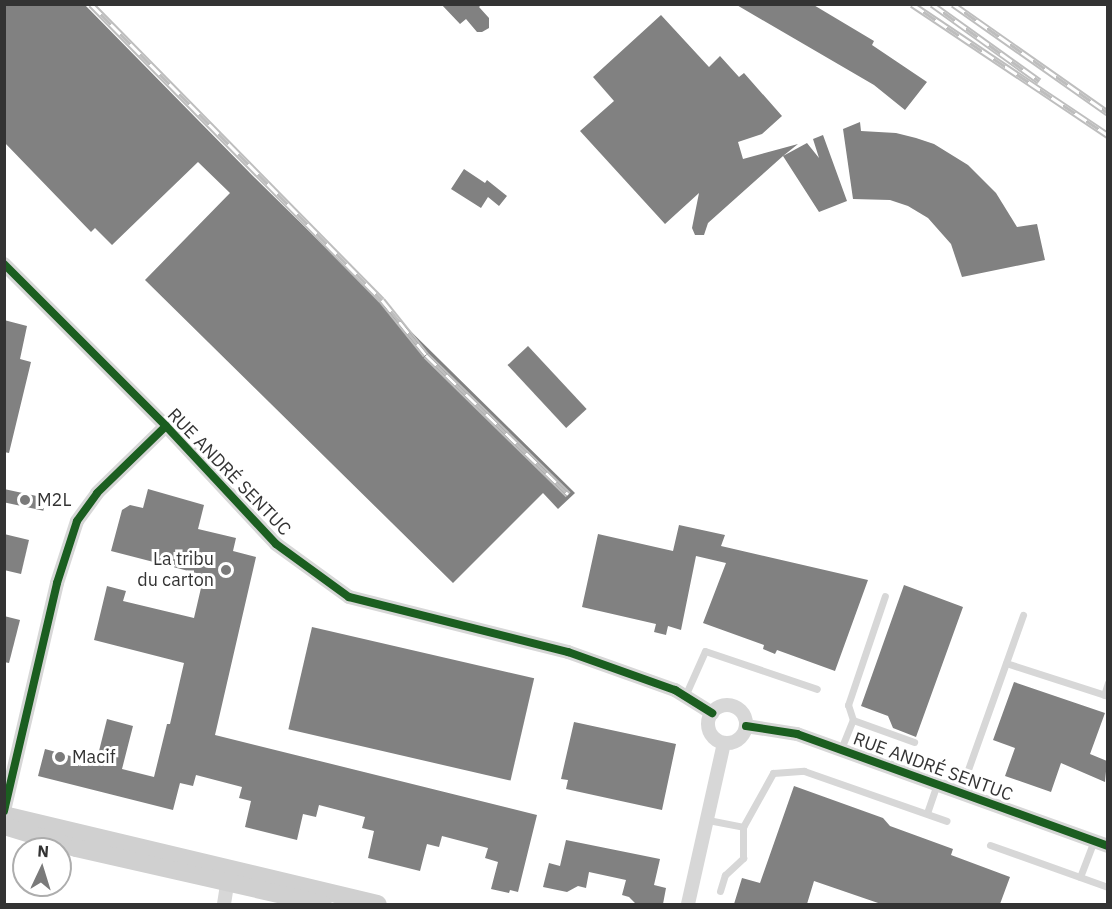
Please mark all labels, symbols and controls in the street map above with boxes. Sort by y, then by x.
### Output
street label: RUE ANDRÉ SENTUC [163,404,295,540]
place label: M2L [37,489,71,511]
marker: M2L [18,493,32,507]
place label: La tribu du carton [137,549,214,592]
marker: La tribu du carton [219,563,233,577]
street label: RUE ANDRÉ SENTUC [850,728,1016,806]
place label: Macif [72,746,116,768]
marker: Macif [53,750,67,764]
north arrow [12,837,72,897]
text: N [37,841,50,861]

